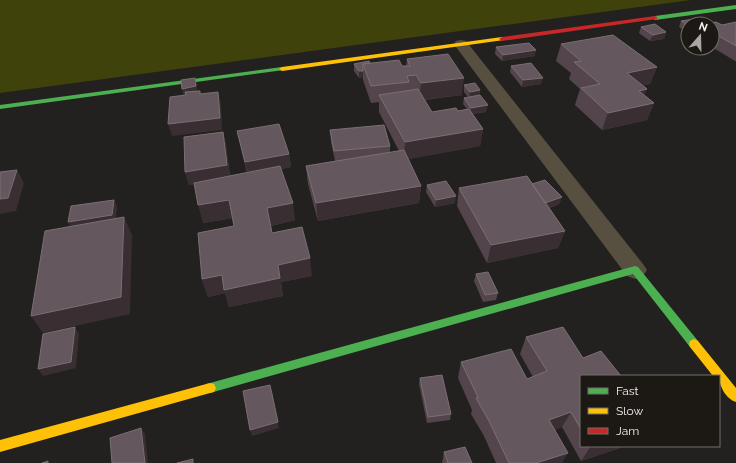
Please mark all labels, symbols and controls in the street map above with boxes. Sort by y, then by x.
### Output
north arrow [680,16,720,56]
text: N [697,20,709,35]
legend [580,375,720,447]
text: Fast [616,384,639,398]
text: Slow [616,404,643,418]
text: Jam [616,424,639,438]

